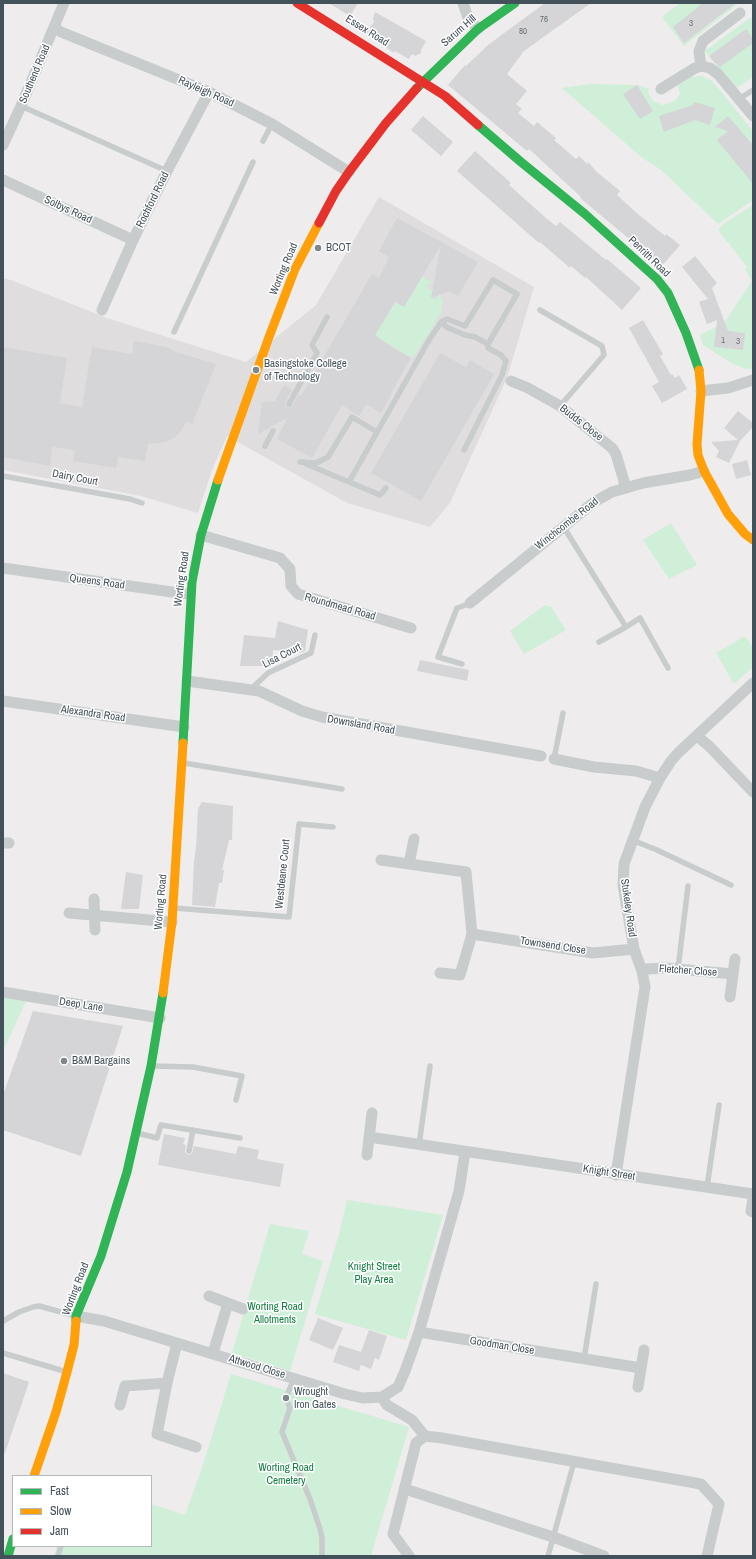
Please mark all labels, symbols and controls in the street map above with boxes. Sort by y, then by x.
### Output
street label: Sarum Hill [439,12,479,50]
street label: Essex Road [343,13,391,49]
house number: 76 [540,15,548,25]
house number: 3 [689,19,693,29]
house number: 80 [519,27,527,37]
street label: Southend Road [17,43,53,105]
street label: Rayleigh Road [176,74,236,110]
street label: Rochford Road [134,170,172,230]
street label: Solbys Road [42,193,94,227]
street label: Penrith Road [625,234,673,280]
street label: Worting Road [267,241,301,297]
place label: BCOT [326,241,351,255]
marker: BCOT [313,243,323,253]
house number: 1 [721,336,725,346]
house number: 3 [736,337,740,347]
place label: Basingstoke College of Technology [264,357,347,383]
marker: Basingstoke College of Technology [251,365,261,375]
street label: Budds Close [557,402,605,444]
street label: Dairy Court [51,467,99,489]
street label: Winchcombe Road [533,495,601,553]
street label: Worting Road [172,551,192,607]
street label: Queens Road [69,572,125,592]
street label: Roundmead Road [303,591,377,623]
street label: Lisa Court [260,641,304,671]
street label: Alexandra Road [60,703,126,725]
street label: Downsland Road [326,713,396,737]
street label: Westdeane Court [273,838,293,910]
street label: Worting Road [152,874,170,930]
street label: Stukeley Road [617,878,639,938]
street label: Townsend Close [519,934,587,958]
street label: Fletcher Close [659,962,717,980]
street label: Deep Lane [58,995,104,1015]
place label: B&M Bargains [72,1054,130,1068]
marker: B&M Bargains [59,1056,69,1066]
street label: Knight Street [582,1162,636,1184]
park label: Knight Street Play Area [348,1260,400,1286]
street label: Worting Road [60,1261,92,1317]
park label: Worting Road Allotments [247,1300,303,1326]
street label: Goodman Close [469,1334,535,1358]
street label: Attwood Close [227,1352,287,1382]
place label: Wrought Iron Gates [294,1385,336,1411]
marker: Wrought Iron Gates [281,1393,291,1403]
park label: Worting Road Cemetery [258,1461,314,1487]
legend [12,1475,152,1547]
text: Fast [50,1483,69,1499]
text: Slow [50,1503,71,1519]
text: Jam [50,1523,69,1539]

